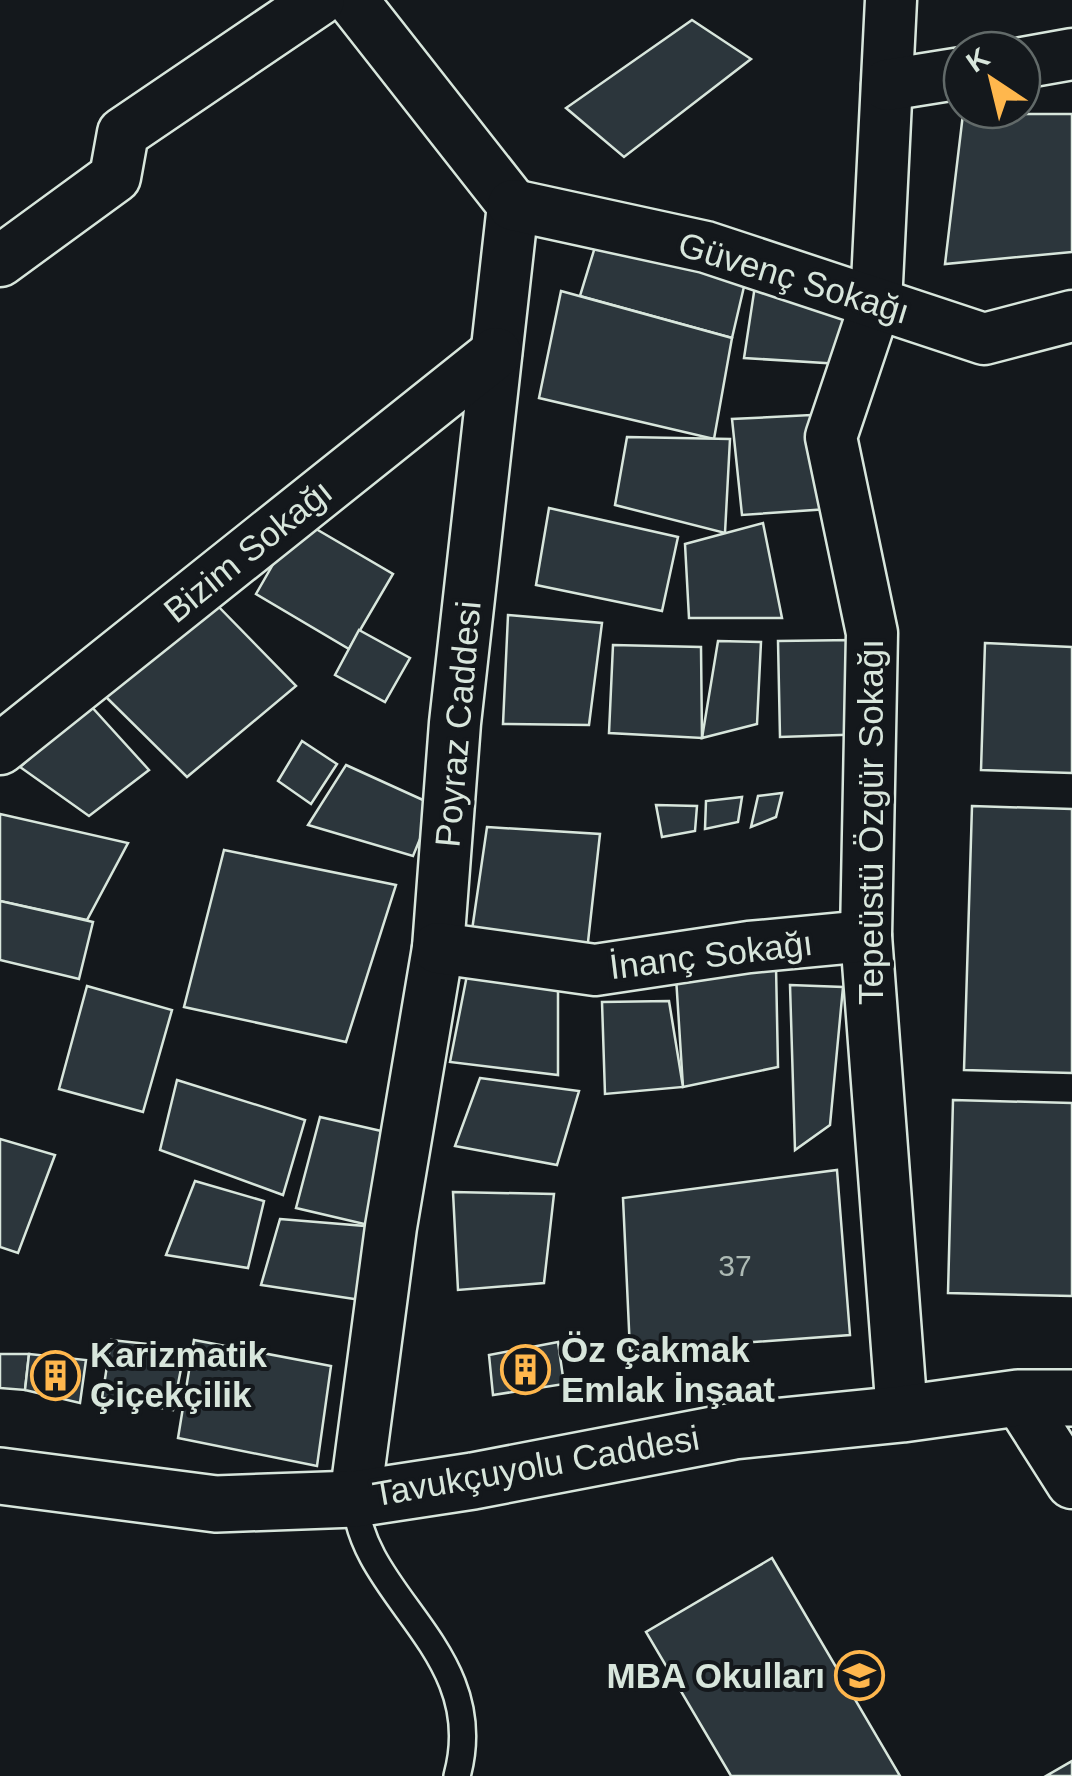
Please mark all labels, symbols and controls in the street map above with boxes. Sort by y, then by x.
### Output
north arrow [942,30,1042,130]
text: K [961,41,995,78]
street label: Güvenç Sokağı [674,224,914,331]
street label: Bizim Sokağı [156,471,339,630]
street label: Poyraz Caddesi [427,599,488,849]
street label: Tepeüstü Özgür Sokağı [851,639,890,1005]
street label: İnanç Sokağı [607,923,815,986]
house number: 37 [718,1249,752,1282]
place label: Öz Çakmak Emlak İnşaat [561,1330,775,1409]
place label: Karizmatik Çiçekçilik [90,1335,268,1414]
building icon: Öz Çakmak Emlak İnşaat [500,1344,552,1396]
building icon: Karizmatik Çiçekçilik [29,1349,81,1401]
street label: Tavukçuyolu Caddesi [370,1418,702,1513]
school or university icon: MBA Okulları [834,1650,886,1702]
place label: MBA Okulları [607,1656,825,1695]

